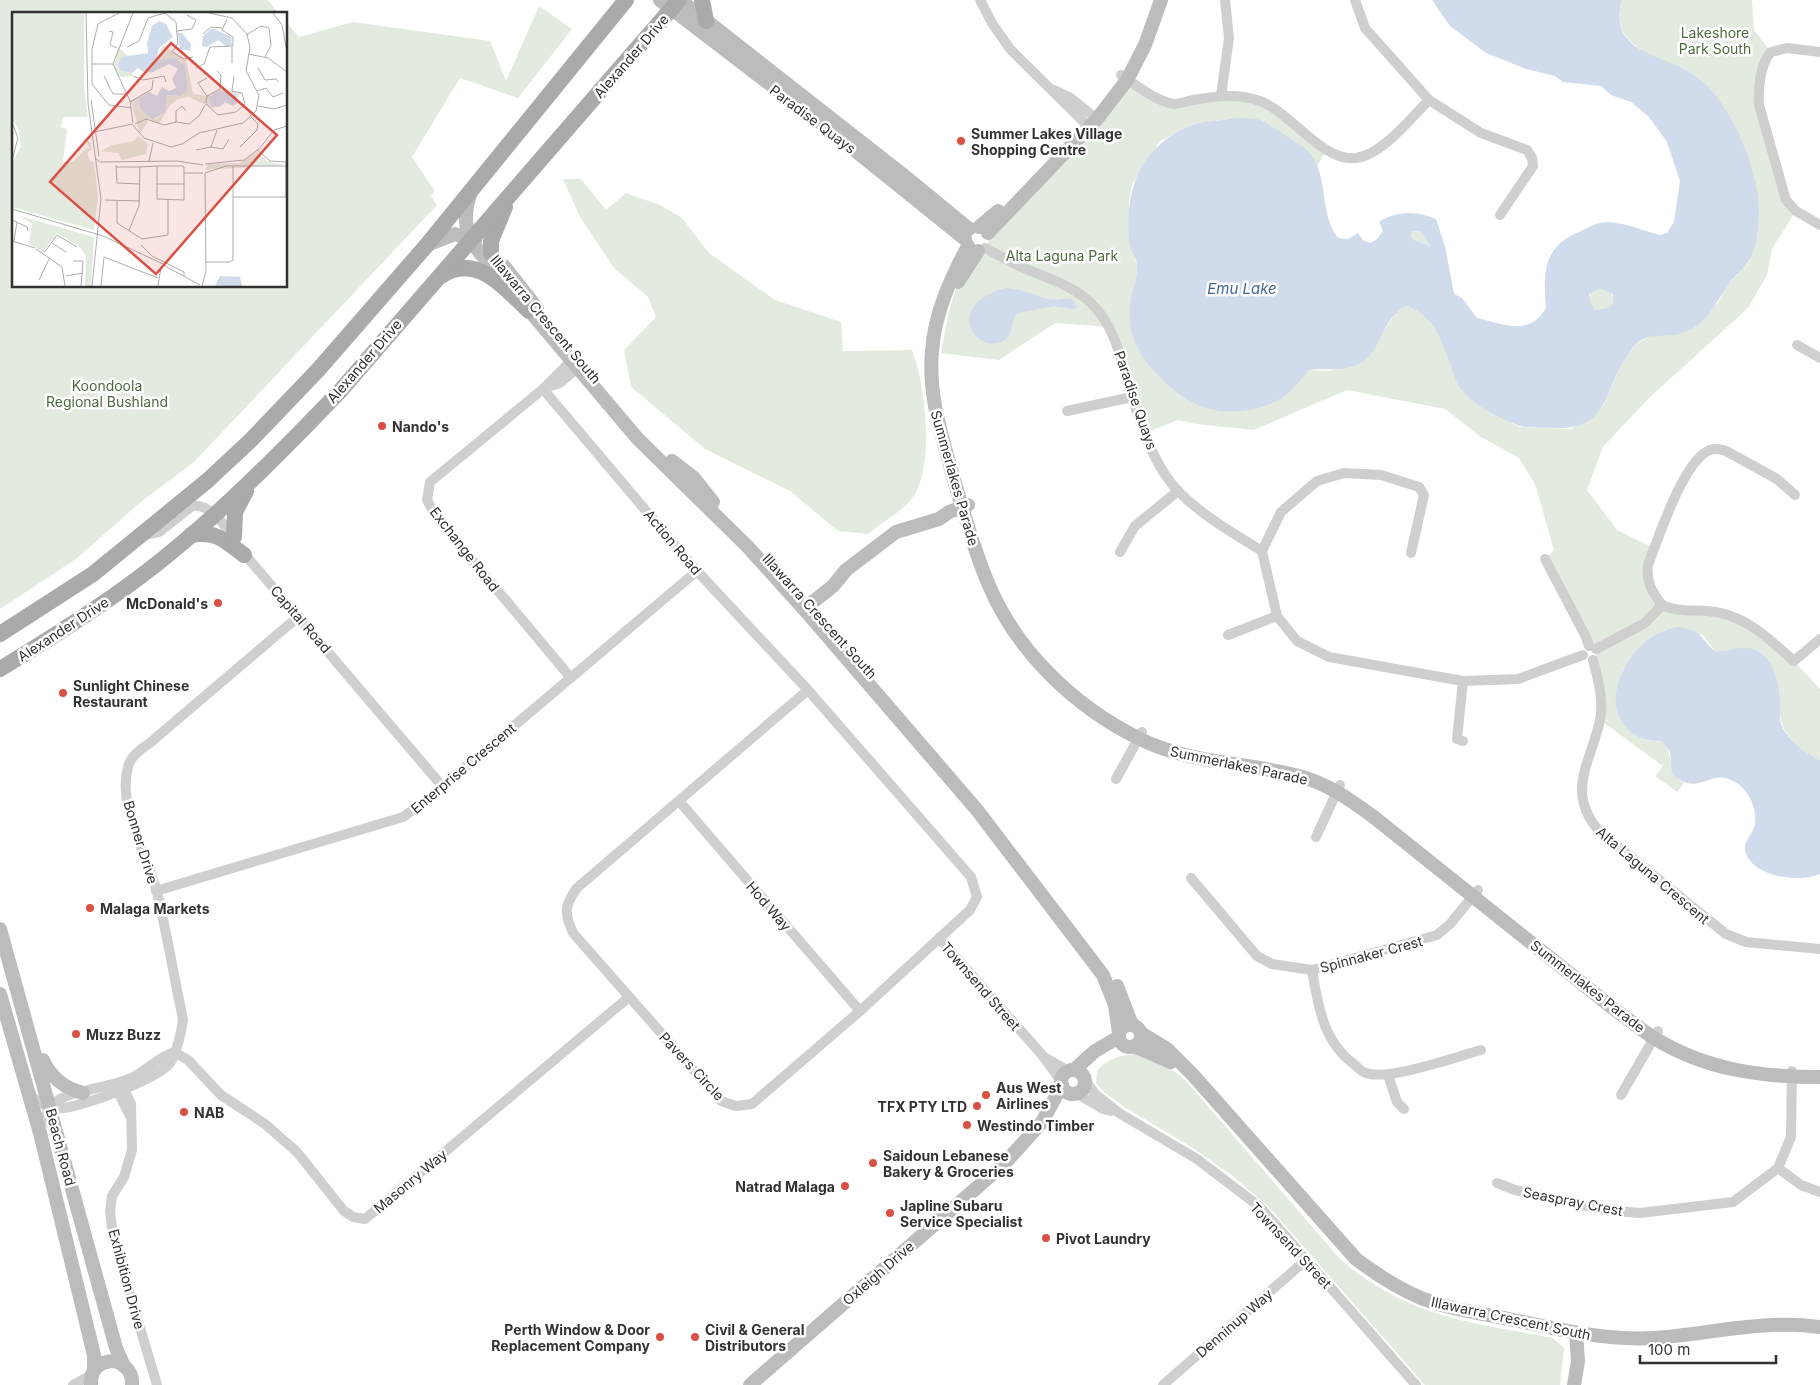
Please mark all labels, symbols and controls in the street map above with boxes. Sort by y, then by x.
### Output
street label: Alexander Drive [590,11,672,101]
inset map [12,12,288,288]
park label: Lakeshore Park South [1679,24,1751,57]
street label: Paradise Quays [767,81,859,157]
place label: Summer Lakes Village Shopping Centre [971,125,1122,158]
marker: Summer Lakes Village Shopping Centre [955,135,967,147]
park label: Alta Laguna Park [1006,247,1119,264]
street label: Illawarra Crescent South [487,251,605,387]
water label: Emu Lake [1207,279,1277,298]
street label: Alexander Drive [323,316,405,406]
street label: Paradise Quays [1111,348,1161,452]
park label: Koondoola Regional Bushland [46,377,168,410]
street label: Summerlakes Parade [928,408,982,548]
place label: Nando's [392,418,449,435]
marker: Nando's [376,420,388,432]
street label: Exchange Road [427,503,503,595]
street label: Action Road [641,506,705,578]
street label: Illawarra Crescent South [759,550,881,682]
street label: Capital Road [267,582,335,656]
street label: Alexander Drive [14,593,112,665]
place label: McDonald's [126,595,208,612]
marker: McDonald's [212,597,224,609]
place label: Sunlight Chinese Restaurant [73,677,189,710]
marker: Sunlight Chinese Restaurant [57,687,69,699]
street label: Enterprise Crescent [407,719,519,817]
street label: Summerlakes Parade [1169,742,1309,788]
street label: Bonner Drive [120,798,162,886]
street label: Alta Laguna Crescent [1593,823,1713,927]
street label: Hod Way [743,878,795,934]
place label: Malaga Markets [100,900,210,917]
marker: Malaga Markets [84,902,96,914]
street label: Spinnaker Crest [1318,932,1425,976]
street label: Summerlakes Parade [1528,936,1648,1036]
street label: Townsend Street [938,938,1024,1034]
place label: Muzz Buzz [86,1026,161,1043]
marker: Muzz Buzz [70,1028,82,1040]
street label: Pavers Circle [656,1028,728,1104]
place label: Aus West Airlines [996,1079,1061,1112]
marker: Aus West Airlines [980,1089,992,1101]
place label: TFX PTY LTD [878,1098,967,1115]
marker: TFX PTY LTD [971,1100,983,1112]
place label: NAB [194,1104,224,1121]
street label: Beach Road [43,1106,79,1188]
marker: NAB [178,1106,190,1118]
place label: Westindo Timber [977,1117,1094,1134]
marker: Westindo Timber [961,1119,973,1131]
street label: Masonry Way [370,1145,450,1217]
place label: Saidoun Lebanese Bakery & Groceries [883,1147,1014,1180]
marker: Saidoun Lebanese Bakery & Groceries [867,1157,879,1169]
place label: Natrad Malaga [735,1178,835,1195]
marker: Natrad Malaga [839,1180,851,1192]
street label: Seaspray Crest [1522,1183,1625,1219]
place label: Japline Subaru Service Specialist [900,1197,1023,1230]
street label: Townsend Street [1247,1198,1336,1292]
marker: Japline Subaru Service Specialist [884,1207,896,1219]
street label: Exhibition Drive [105,1227,149,1331]
place label: Pivot Laundry [1056,1230,1151,1247]
marker: Pivot Laundry [1040,1232,1052,1244]
street label: Oxleigh Drive [839,1237,917,1309]
street label: Denninup Way [1192,1285,1276,1361]
street label: Illawarra Crescent South [1430,1293,1592,1343]
place label: Perth Window & Door Replacement Company [491,1321,651,1354]
place label: Civil & General Distributors [705,1321,805,1354]
marker: Perth Window & Door Replacement Company [654,1331,666,1343]
marker: Civil & General Distributors [689,1331,701,1343]
scale bar [1640,1332,1776,1364]
text: 100 m [1648,1340,1690,1359]

